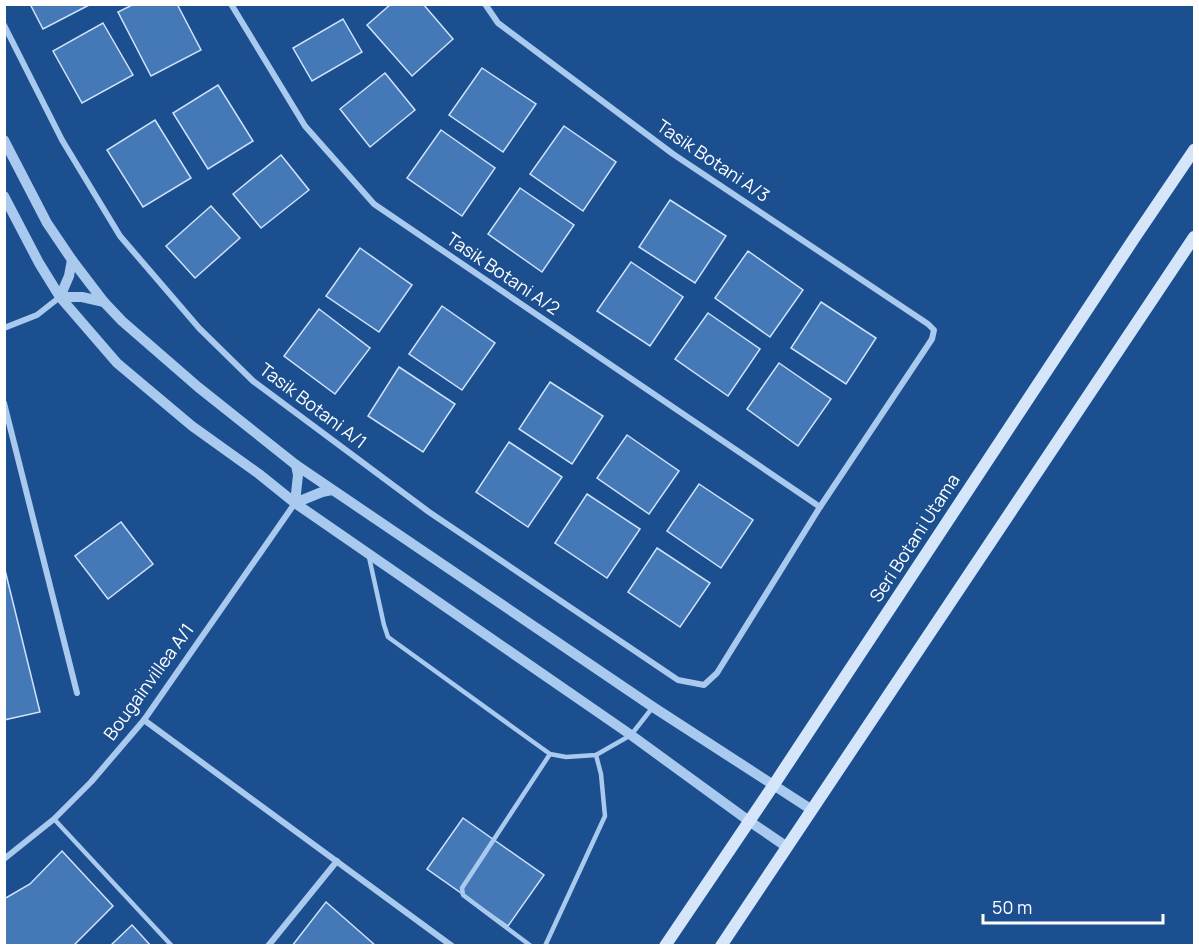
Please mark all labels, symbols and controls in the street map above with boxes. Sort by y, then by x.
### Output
street label: Tasik Botani A/3 [652,113,775,207]
street label: Tasik Botani A/2 [442,226,565,320]
street label: Tasik Botani A/1 [255,357,372,453]
street label: Seri Botani Utama [864,469,965,606]
street label: Bougainvillea A/1 [98,618,199,745]
scale bar [983,887,1163,925]
text: 50 m [992,895,1032,919]

